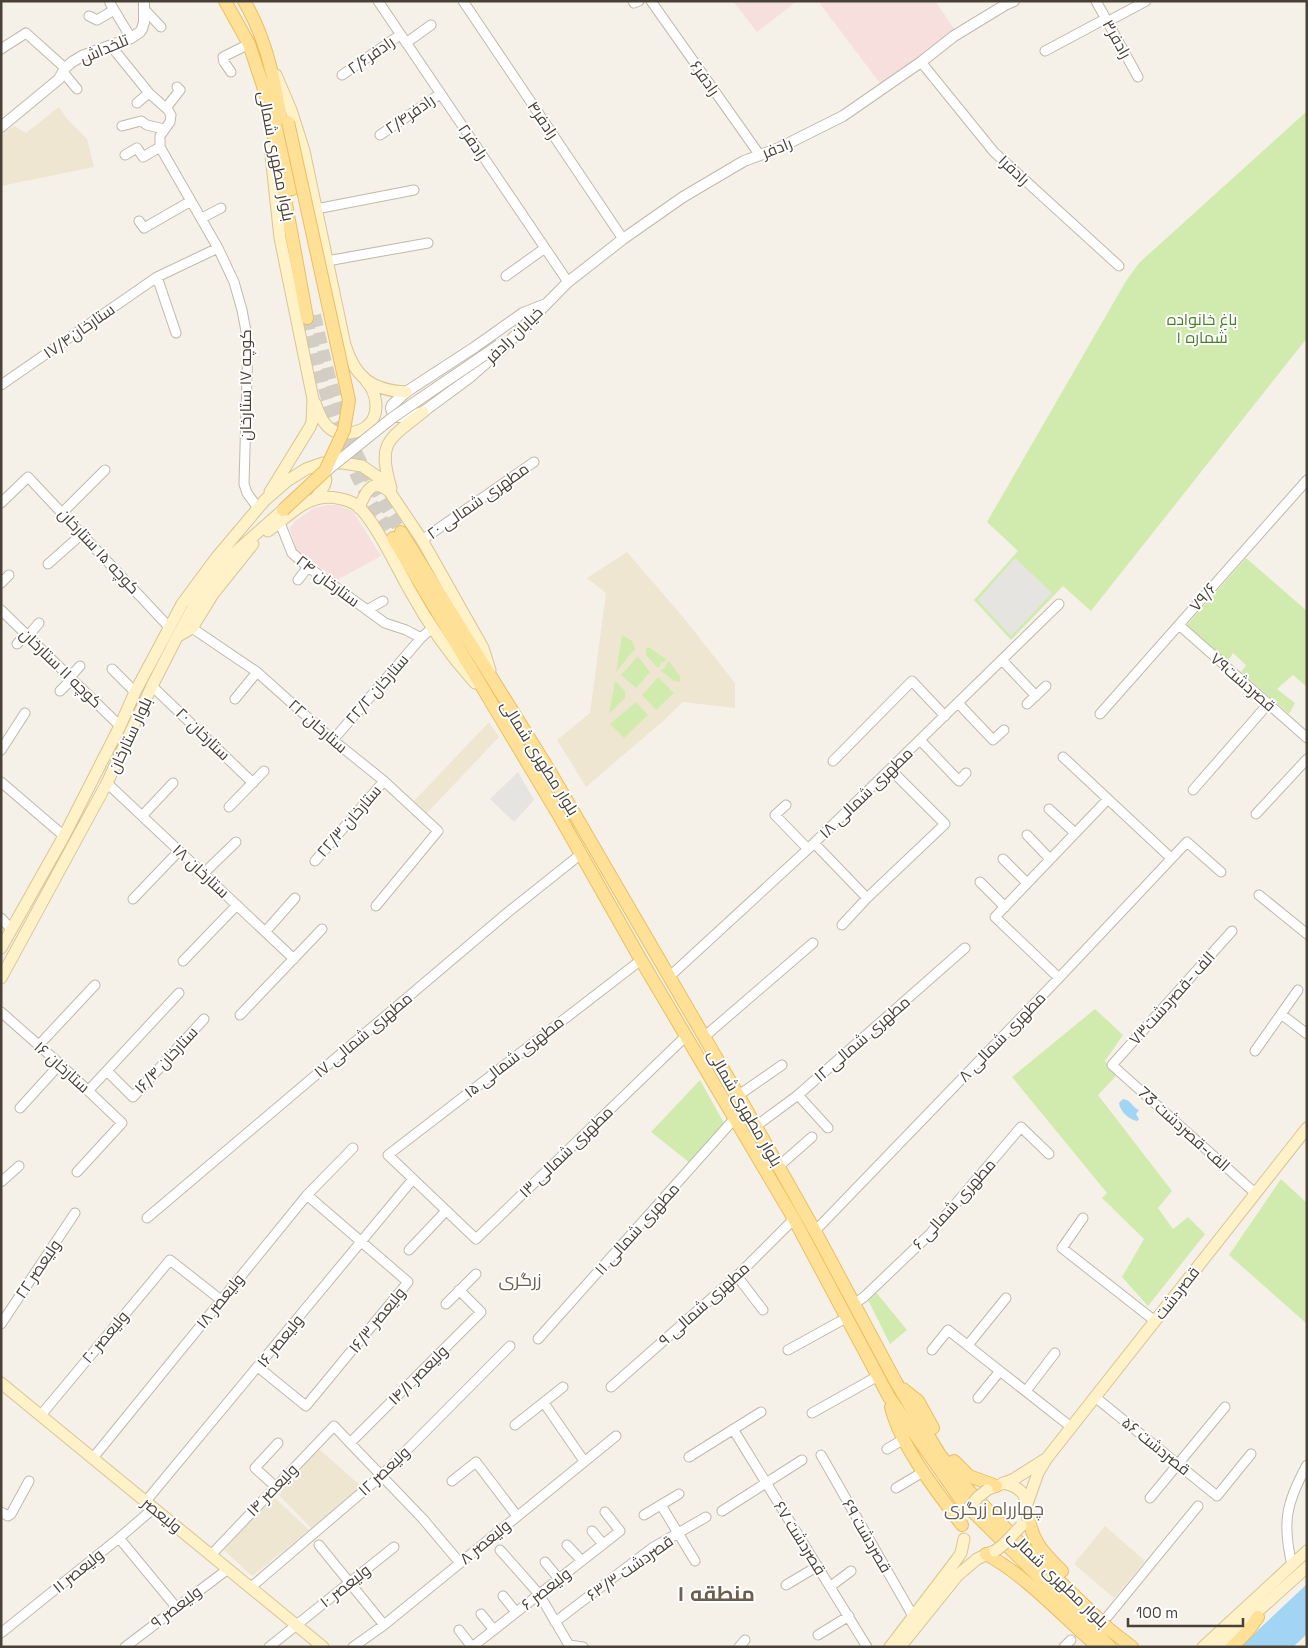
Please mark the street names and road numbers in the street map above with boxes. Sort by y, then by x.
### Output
street label: رادفر۳ [1098,16,1136,62]
street label: تلخداش [76,29,132,69]
street label: رادفر۲/۶ [343,31,399,79]
street label: رادفر۶ [685,56,725,100]
street label: بلوار مطهرى شمالى [253,89,299,223]
street label: رادفر۲/۴ [381,89,439,139]
street label: رادفر۴ [523,97,563,143]
street label: رادفر۲ [453,120,493,164]
street label: رادفر [758,133,795,164]
street label: رادفر۱ [994,150,1034,190]
street label: ستارخان۱۷/۴ [39,299,119,363]
street label: خیابان رادفر [480,302,547,369]
street label: کوچه ۱۷ ستارخان [235,329,257,441]
street label: ۲۰ مطهری شمالی [423,458,533,544]
street label: کوچه ۱۵ ستارخان [53,503,144,599]
street label: ۲۴ ستارخان [292,550,364,612]
street label: ۷۹/۶ [1185,578,1221,616]
street label: کوچه ۱۱ ستارخان [15,623,107,713]
street label: قصردشت۷۹ [1206,648,1280,716]
street label: ۲۲/۲ ستارخان [341,649,413,729]
street label: بلوار ستارخان [103,693,157,777]
street label: ۲۲ ستارخان [284,694,352,758]
street label: بلوار مطهرى شمالى [496,696,584,820]
street label: ۲۰ ستارخان [171,703,235,765]
street label: ۱۸ مطهری شمالی [815,743,917,843]
street label: ۲۲/۳ ستارخان [312,781,386,861]
street label: ۱۸ ستارخان [168,839,234,903]
street label: الف -قصردشت۷۳ [1124,947,1220,1049]
street label: ۸ مطهری شمالی [954,987,1050,1087]
street label: ۱۷ مطهری شمالی [309,988,417,1082]
street label: ۱۲ مطهری شمالی [809,991,915,1087]
street label: ۱۵ مطهری شمالی [460,1011,568,1103]
street label: ۱۶/۴ ستارخان [130,1022,202,1098]
street label: ۱۶ ستارخان [30,1036,94,1098]
street label: بلوار مطهرى شمالى [703,1046,787,1170]
street label: 73 الف-قصردشت [1133,1082,1235,1176]
street label: ۱۳ مطهری شمالی [514,1102,618,1202]
street label: ۶ مطهری شمالی [908,1154,1000,1254]
street label: ۱۱ مطهری شمالی [590,1178,684,1280]
street label: ۲۲ ولیعصر [11,1235,65,1303]
street label: ۹ مطهری شمالی [654,1257,754,1351]
street label: قصردشت [1150,1262,1204,1324]
street label: ۱۸ ولیعصر [191,1269,249,1333]
street label: ۱۶/۳ ولیعصر [344,1283,410,1357]
street label: ۲۰ ولیعصر [77,1306,133,1368]
street label: ۱۶ ولیعصر [252,1310,308,1372]
street label: ۱۴/۱ ولیعصر [384,1341,452,1409]
street label: ۵۶ قصردشت [1117,1412,1195,1480]
street label: ۱۲ ولیعصر [354,1442,414,1500]
street label: ۱۴ ولیعصر [242,1459,302,1521]
street label: ولیعصر [137,1492,186,1538]
street label: ۶۹ قصردشت [837,1495,897,1577]
street label: ۶۷ قصردشت [769,1497,831,1579]
street label: ۸ ولیعصر [455,1515,515,1569]
street label: بلوار مطهرى شمالى [1003,1526,1113,1632]
street label: ۶۳/۳ قصردشت [583,1530,677,1606]
street label: ۱۱ ولیعصر [48,1544,108,1598]
street label: ۱۰ ولیعصر [315,1560,375,1612]
street label: ۶ ولیعصر [517,1563,575,1615]
street label: ۹ ولیعصر [146,1581,206,1633]

